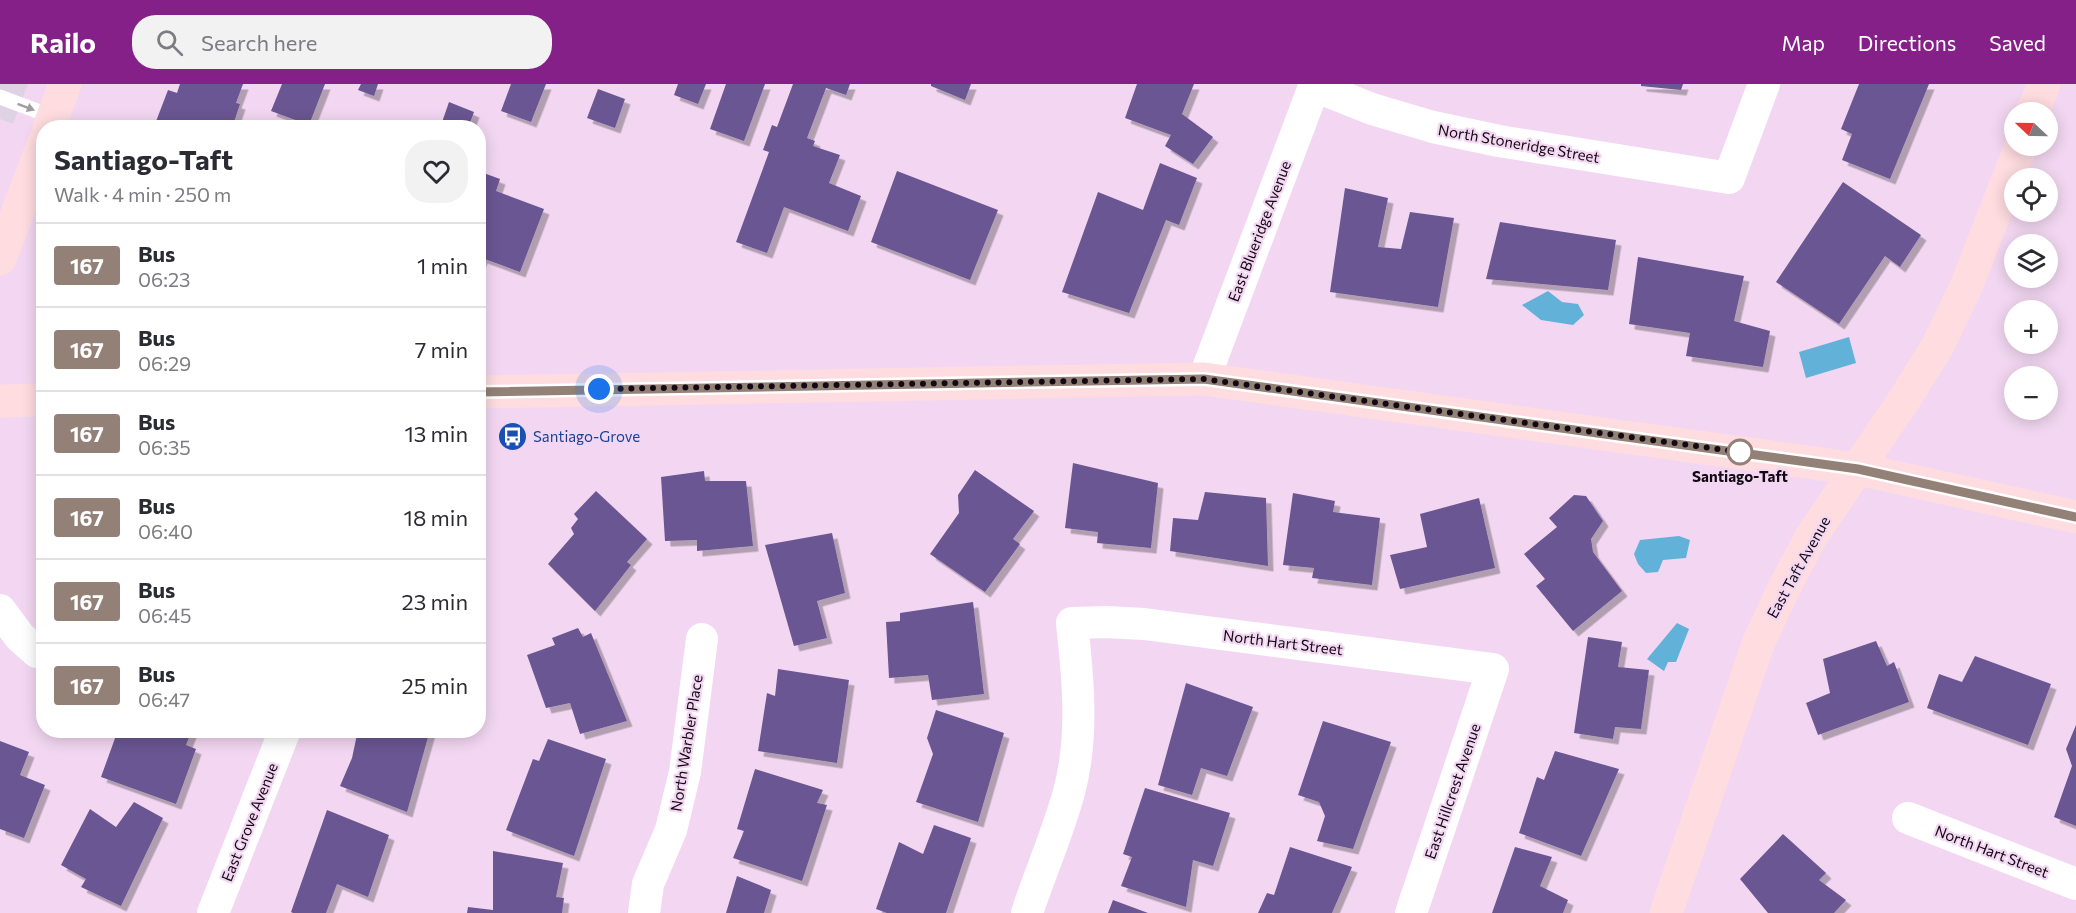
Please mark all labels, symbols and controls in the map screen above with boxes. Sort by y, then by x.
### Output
search box [132,15,552,69]
text: Railo [30,25,96,59]
icon: search [153,26,186,59]
text: Search here [201,29,317,56]
text: Map [1782,30,1825,55]
text: Directions [1858,30,1956,55]
text: Saved [1989,30,2046,55]
north arrow [2004,102,2058,156]
map controls [2004,102,2058,420]
one-way arrow [18,103,36,113]
street label: North Stoneridge Street [1437,120,1601,166]
button: heart [405,140,468,203]
text: Santiago-Taft [54,142,233,176]
street label: East Blueridge Avenue [1224,158,1294,304]
button: locate [2004,168,2058,222]
text: Walk · 4 min · 250 m [54,182,231,206]
button: layers [2004,234,2058,288]
text: Bus [138,240,175,267]
text: 1 min [417,252,468,279]
text: 167 [70,253,104,278]
text: 06:23 [138,267,190,291]
button: + [2004,300,2058,354]
text: Bus [138,324,175,351]
text: 7 min [415,336,468,363]
text: 167 [70,337,104,362]
text: 06:29 [138,351,191,375]
button: − [2004,366,2058,420]
your location [584,374,614,404]
text: Bus [138,408,175,435]
text: 13 min [404,420,468,447]
bus stop icon: Santiago-Grove [496,420,528,452]
text: 167 [70,421,104,446]
place label: Santiago-Grove [533,427,640,445]
text: 06:35 [138,435,191,459]
marker: Santiago-Taft [1727,439,1753,465]
place label: Santiago-Taft [1692,467,1788,485]
text: Bus [138,492,175,519]
text: 18 min [404,504,468,531]
text: 167 [70,505,104,530]
street label: East Taft Avenue [1763,513,1833,621]
text: 06:40 [138,519,193,543]
text: Bus [138,576,175,603]
text: 23 min [402,588,468,615]
text: 167 [70,589,104,614]
text: 06:45 [138,603,191,627]
street label: North Hart Street [1222,626,1344,658]
text: Bus [138,660,175,687]
text: 25 min [401,672,468,699]
text: 167 [70,673,104,698]
street label: North Warbler Place [666,673,706,813]
text: 06:47 [138,687,190,711]
street label: East Hillcrest Avenue [1420,721,1484,861]
street label: East Grove Avenue [217,760,281,884]
street label: North Hart Street [1933,821,2051,881]

